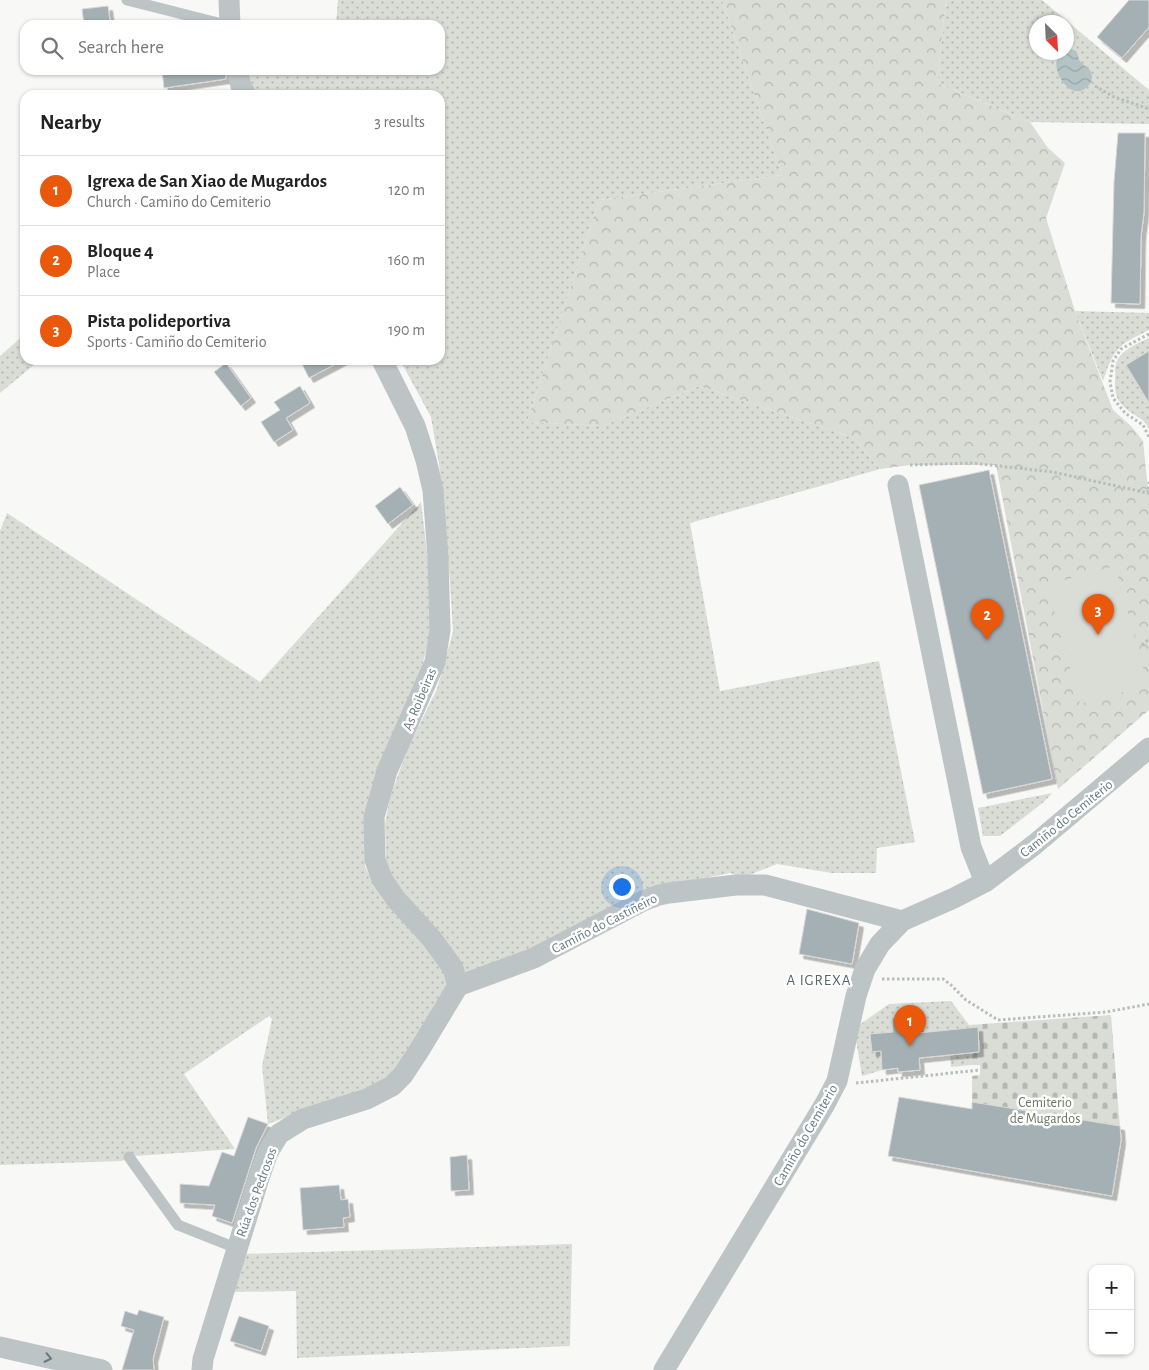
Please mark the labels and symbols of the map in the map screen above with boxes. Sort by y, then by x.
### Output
north arrow [1029,15,1074,60]
pin: 3 [1082,594,1114,635]
pin: 2 [971,599,1003,640]
street label: As Roibeiras [401,666,439,733]
street label: Camiño do Cemiterio [1018,777,1116,860]
your location [609,874,635,900]
street label: Camiño do Castiñeiro [549,891,660,957]
district label: A IGREXA [786,973,852,988]
pin: 1 [894,1005,926,1046]
street label: Camiño do Cemiterio [771,1082,841,1189]
park label: Cemiterio de Mugardos [1010,1096,1080,1126]
street label: Rúa dos Pedrosos [234,1146,280,1239]
one-way arrow [43,1352,52,1363]

